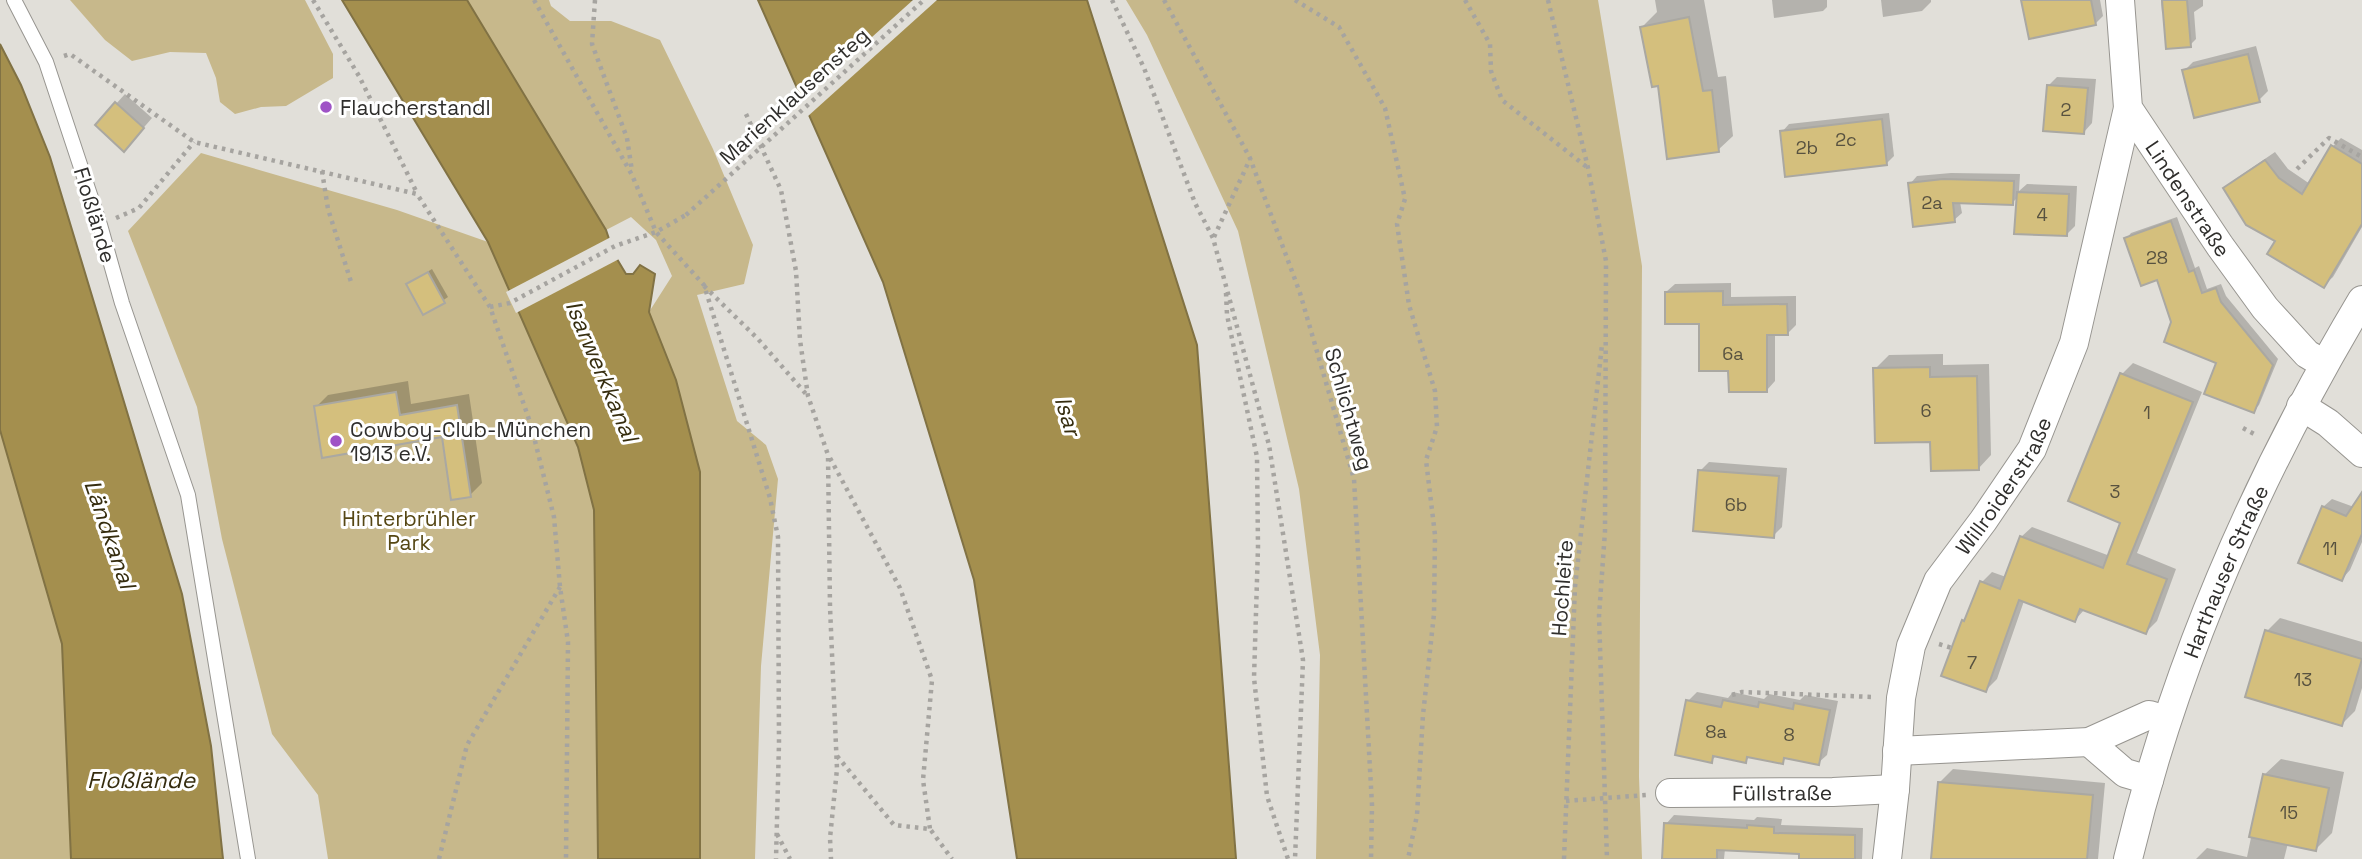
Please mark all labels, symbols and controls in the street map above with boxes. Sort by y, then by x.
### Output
street label: Marienklausensteg [714,22,874,170]
place label: Flaucherstandl [340,94,491,121]
house number: 2 [2061,98,2071,121]
marker: Flaucherstandl [318,99,334,115]
house number: 2c [1835,128,1857,151]
street label: Lindenstraße [2140,135,2237,262]
house number: 2b [1796,136,1818,159]
street label: Floßlände [68,164,122,266]
house number: 2a [1921,191,1943,214]
house number: 4 [2036,203,2048,226]
house number: 28 [2146,246,2168,269]
water label: Isarwerkkanal [559,296,646,448]
house number: 6a [1722,342,1744,365]
street label: Schlichtweg [1319,345,1379,473]
water label: Isar [1048,393,1089,442]
house number: 6 [1920,399,1932,422]
house number: 1 [2143,401,2151,424]
street label: Willroiderstraße [1949,413,2057,560]
place label: Cowboy-Club-München 1913 e.V. [350,416,591,467]
marker: Cowboy-Club-München 1913 e.V. [328,433,344,449]
water label: Ländkanal [77,476,143,595]
house number: 3 [2110,480,2120,503]
street label: Harthauser Straße [2177,480,2274,662]
house number: 6b [1725,493,1747,516]
park label: Hinterbrühler Park [342,505,476,556]
house number: 11 [2322,537,2338,560]
street label: Hochleite [1545,539,1579,637]
house number: 7 [1967,651,1977,674]
house number: 13 [2294,668,2312,691]
house number: 8a [1705,720,1727,743]
house number: 8 [1783,723,1795,746]
water label: Floßlände [87,765,196,795]
street label: Füllstraße [1732,779,1832,806]
house number: 15 [2280,801,2298,824]

